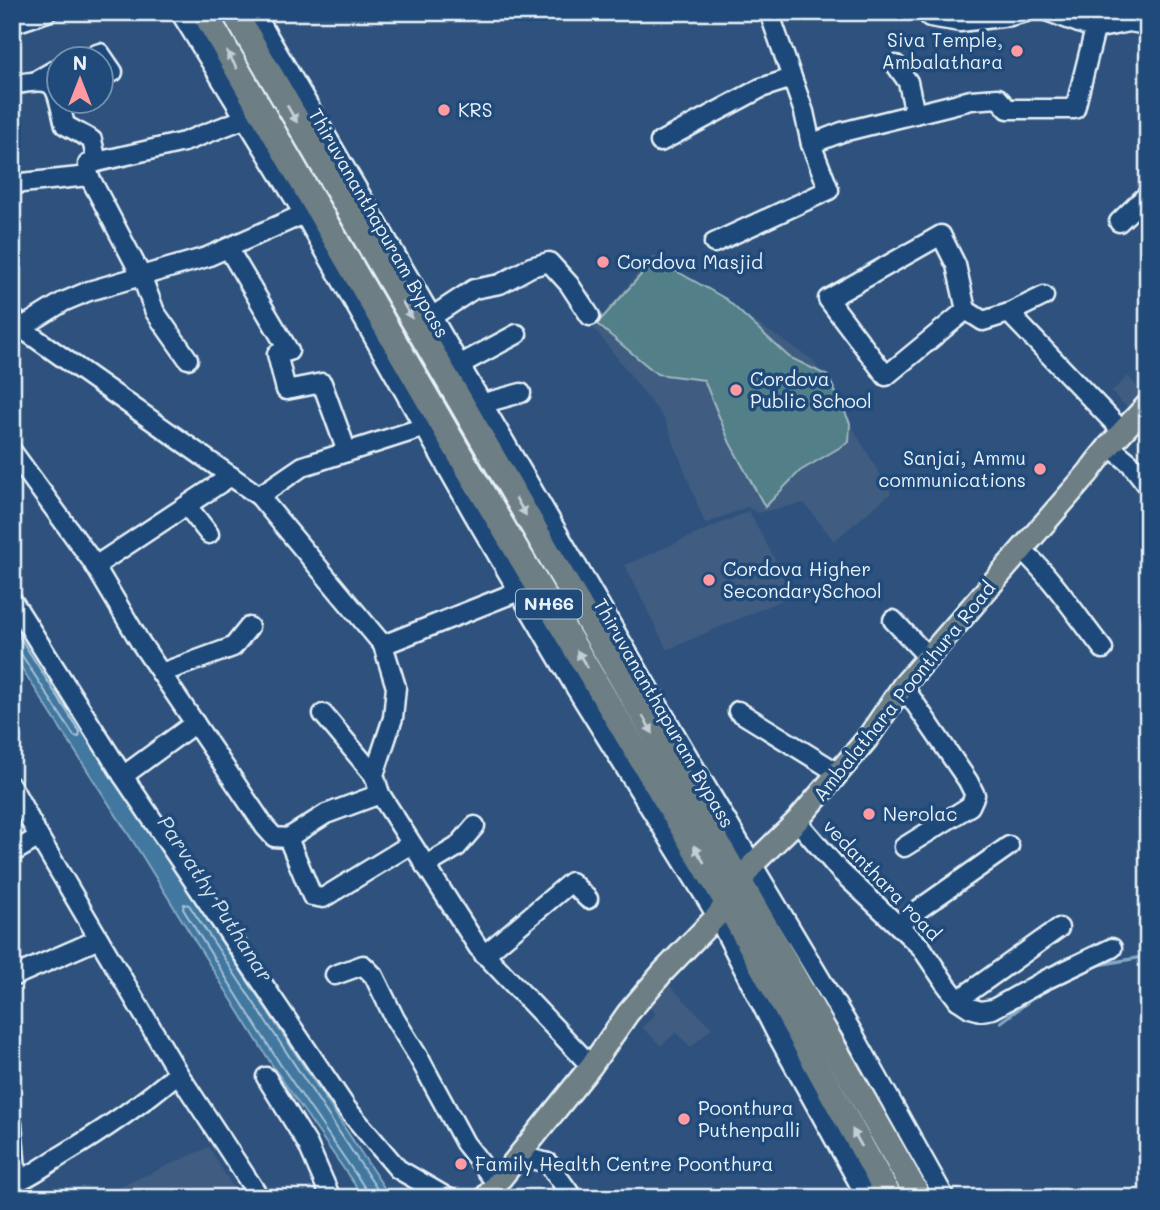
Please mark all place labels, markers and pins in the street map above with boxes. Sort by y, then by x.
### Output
place label: Siva Temple, Ambalathara [882,27,1003,74]
marker: Siva Temple, Ambalathara [1009,43,1025,59]
place label: KRS [458,97,492,122]
marker: KRS [436,102,452,118]
place label: Cordova Masjid [617,249,763,274]
marker: Cordova Masjid [595,254,611,270]
place label: Cordova Public School [750,366,872,413]
marker: Cordova Public School [728,382,744,398]
place label: Sanjai, Ammu communications [878,445,1026,492]
marker: Sanjai, Ammu communications [1032,461,1048,477]
place label: Cordova Higher SecondarySchool [723,556,882,603]
marker: Cordova Higher SecondarySchool [701,572,717,588]
place label: Nerolac [883,801,957,826]
marker: Nerolac [861,806,877,822]
place label: Poonthura Puthenpalli [698,1095,800,1142]
marker: Poonthura Puthenpalli [676,1111,692,1127]
place label: Family Health Centre Poonthura [475,1151,773,1176]
marker: Family Health Centre Poonthura [453,1156,469,1172]

